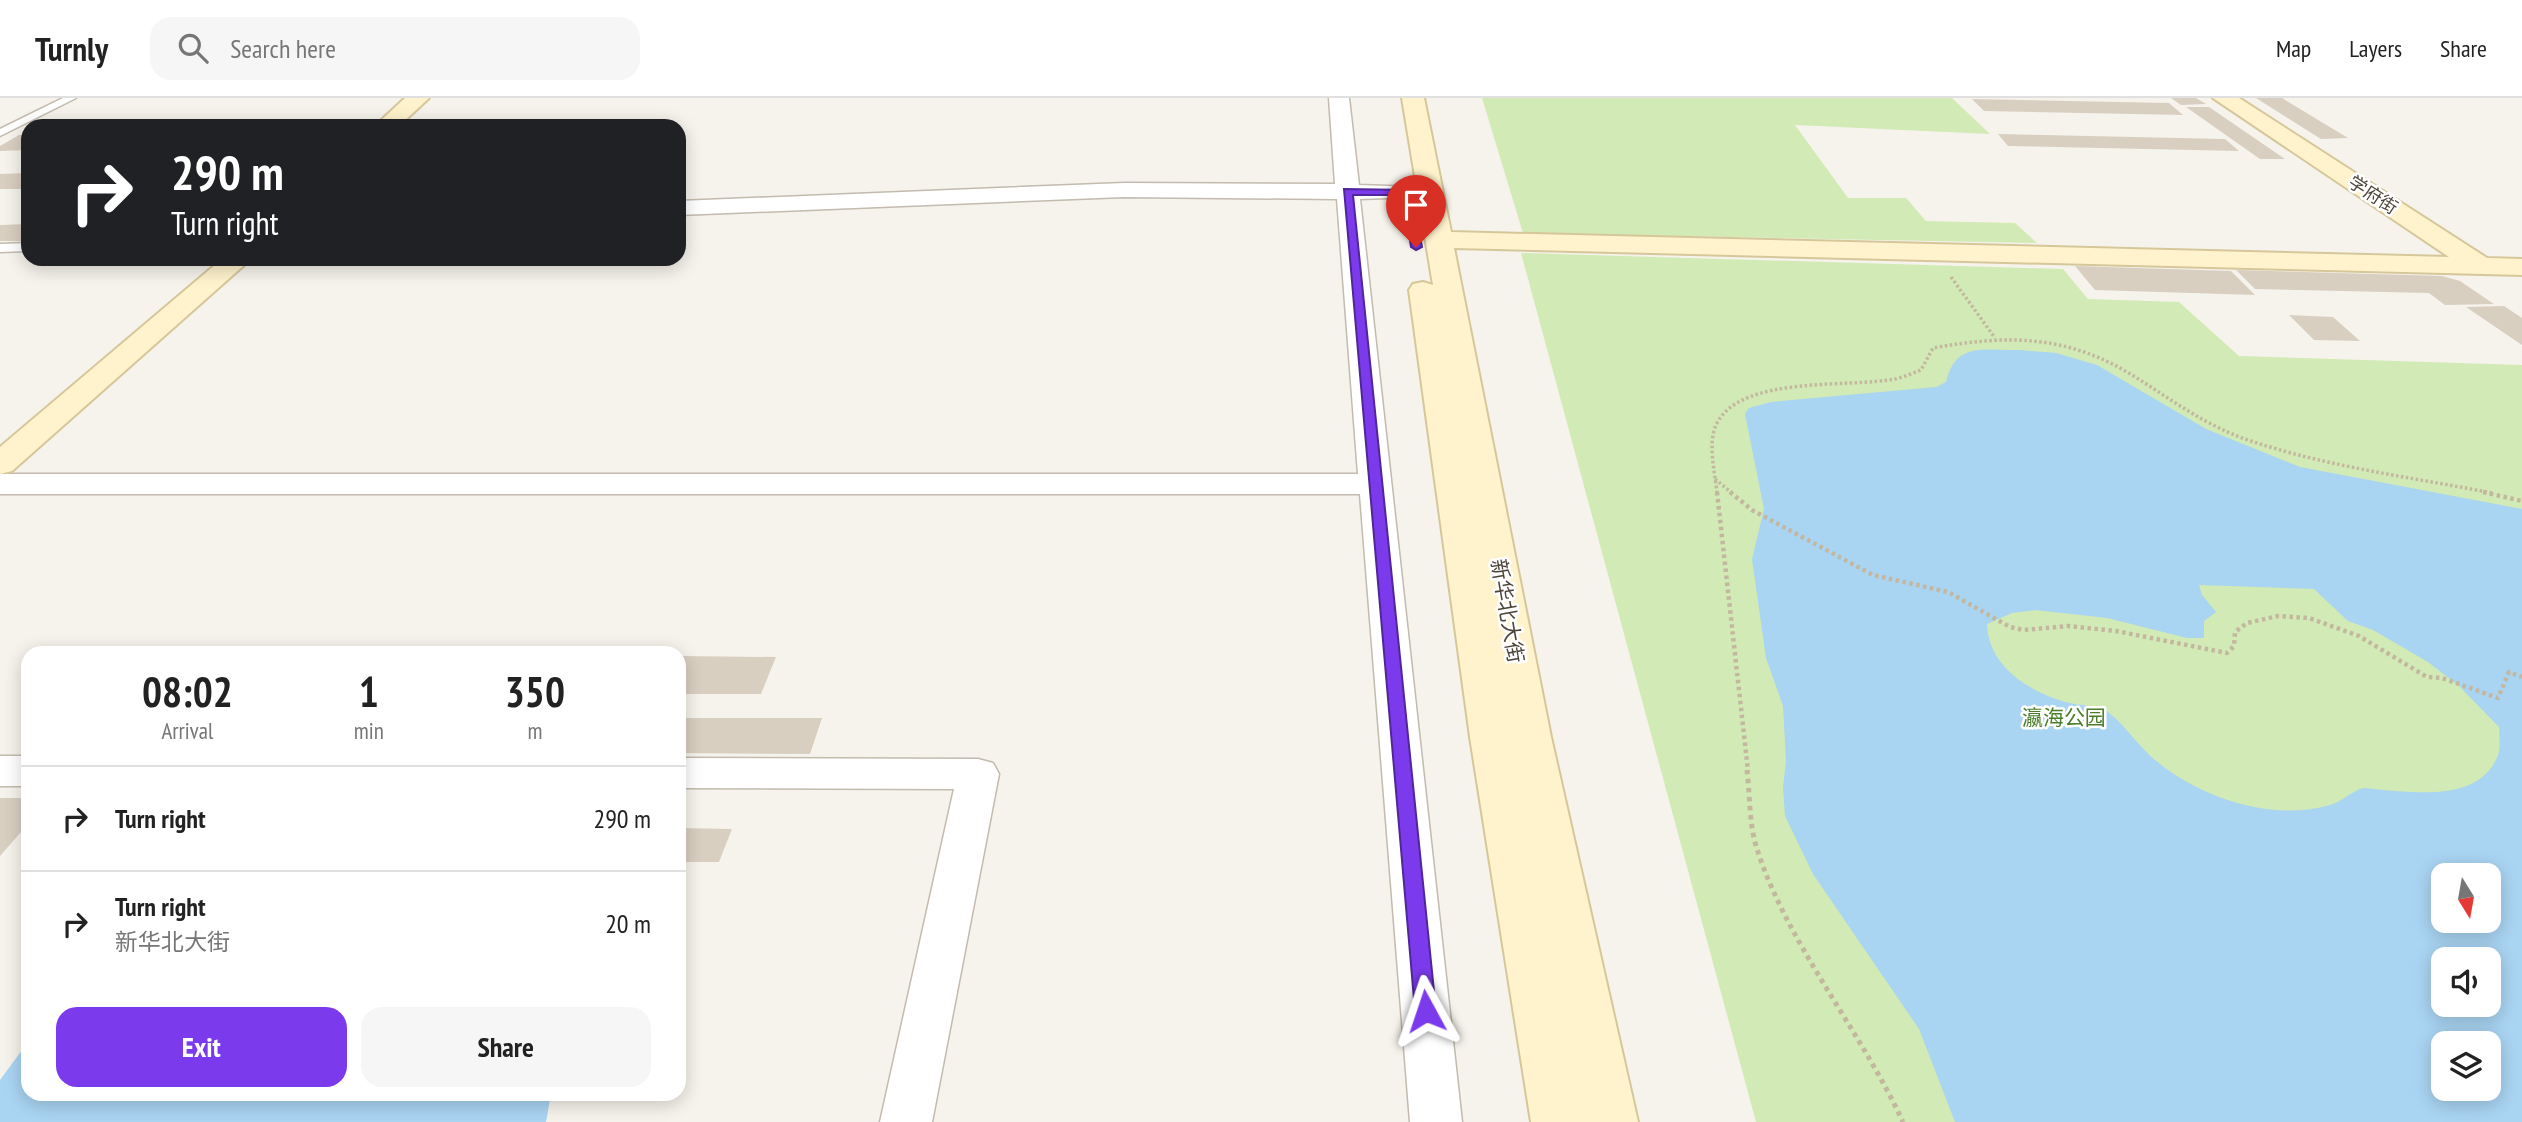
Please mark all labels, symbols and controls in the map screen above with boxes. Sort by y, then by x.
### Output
search box [150,17,640,80]
text: Turnly [35,27,108,70]
icon: search [174,29,212,67]
text: Search here [230,32,336,65]
text: Map [2276,33,2311,64]
text: Layers [2349,33,2402,64]
text: Share [2440,33,2487,64]
text: 290 m [171,140,284,204]
icon: right [56,147,147,238]
street label: 学府街 [2344,170,2402,219]
pin [1386,175,1446,247]
icon: arrive [1397,186,1435,224]
text: Turn right [171,202,279,244]
street label: 新华北大街 [1485,557,1530,665]
text: 08:02 [142,664,233,719]
text: 1 [359,664,379,719]
text: 350 [505,664,565,719]
park label: 瀛海公园 [2022,704,2106,731]
text: Arrival [161,716,213,745]
text: min [354,716,384,745]
text: m [527,716,542,745]
icon: right [56,800,94,838]
text: Turn right [115,802,206,835]
text: 290 m [593,802,651,835]
north arrow [2431,863,2501,933]
map controls [2431,863,2501,1101]
text: Turn right [115,890,206,923]
icon: right [56,905,94,943]
text: 20 m [605,907,651,940]
text: 新华北大街 [115,927,230,956]
button: sound [2431,947,2501,1017]
position arrow [1389,974,1463,1048]
button: Exit [56,1007,347,1087]
button: Share [361,1007,651,1087]
button: layers [2431,1031,2501,1101]

